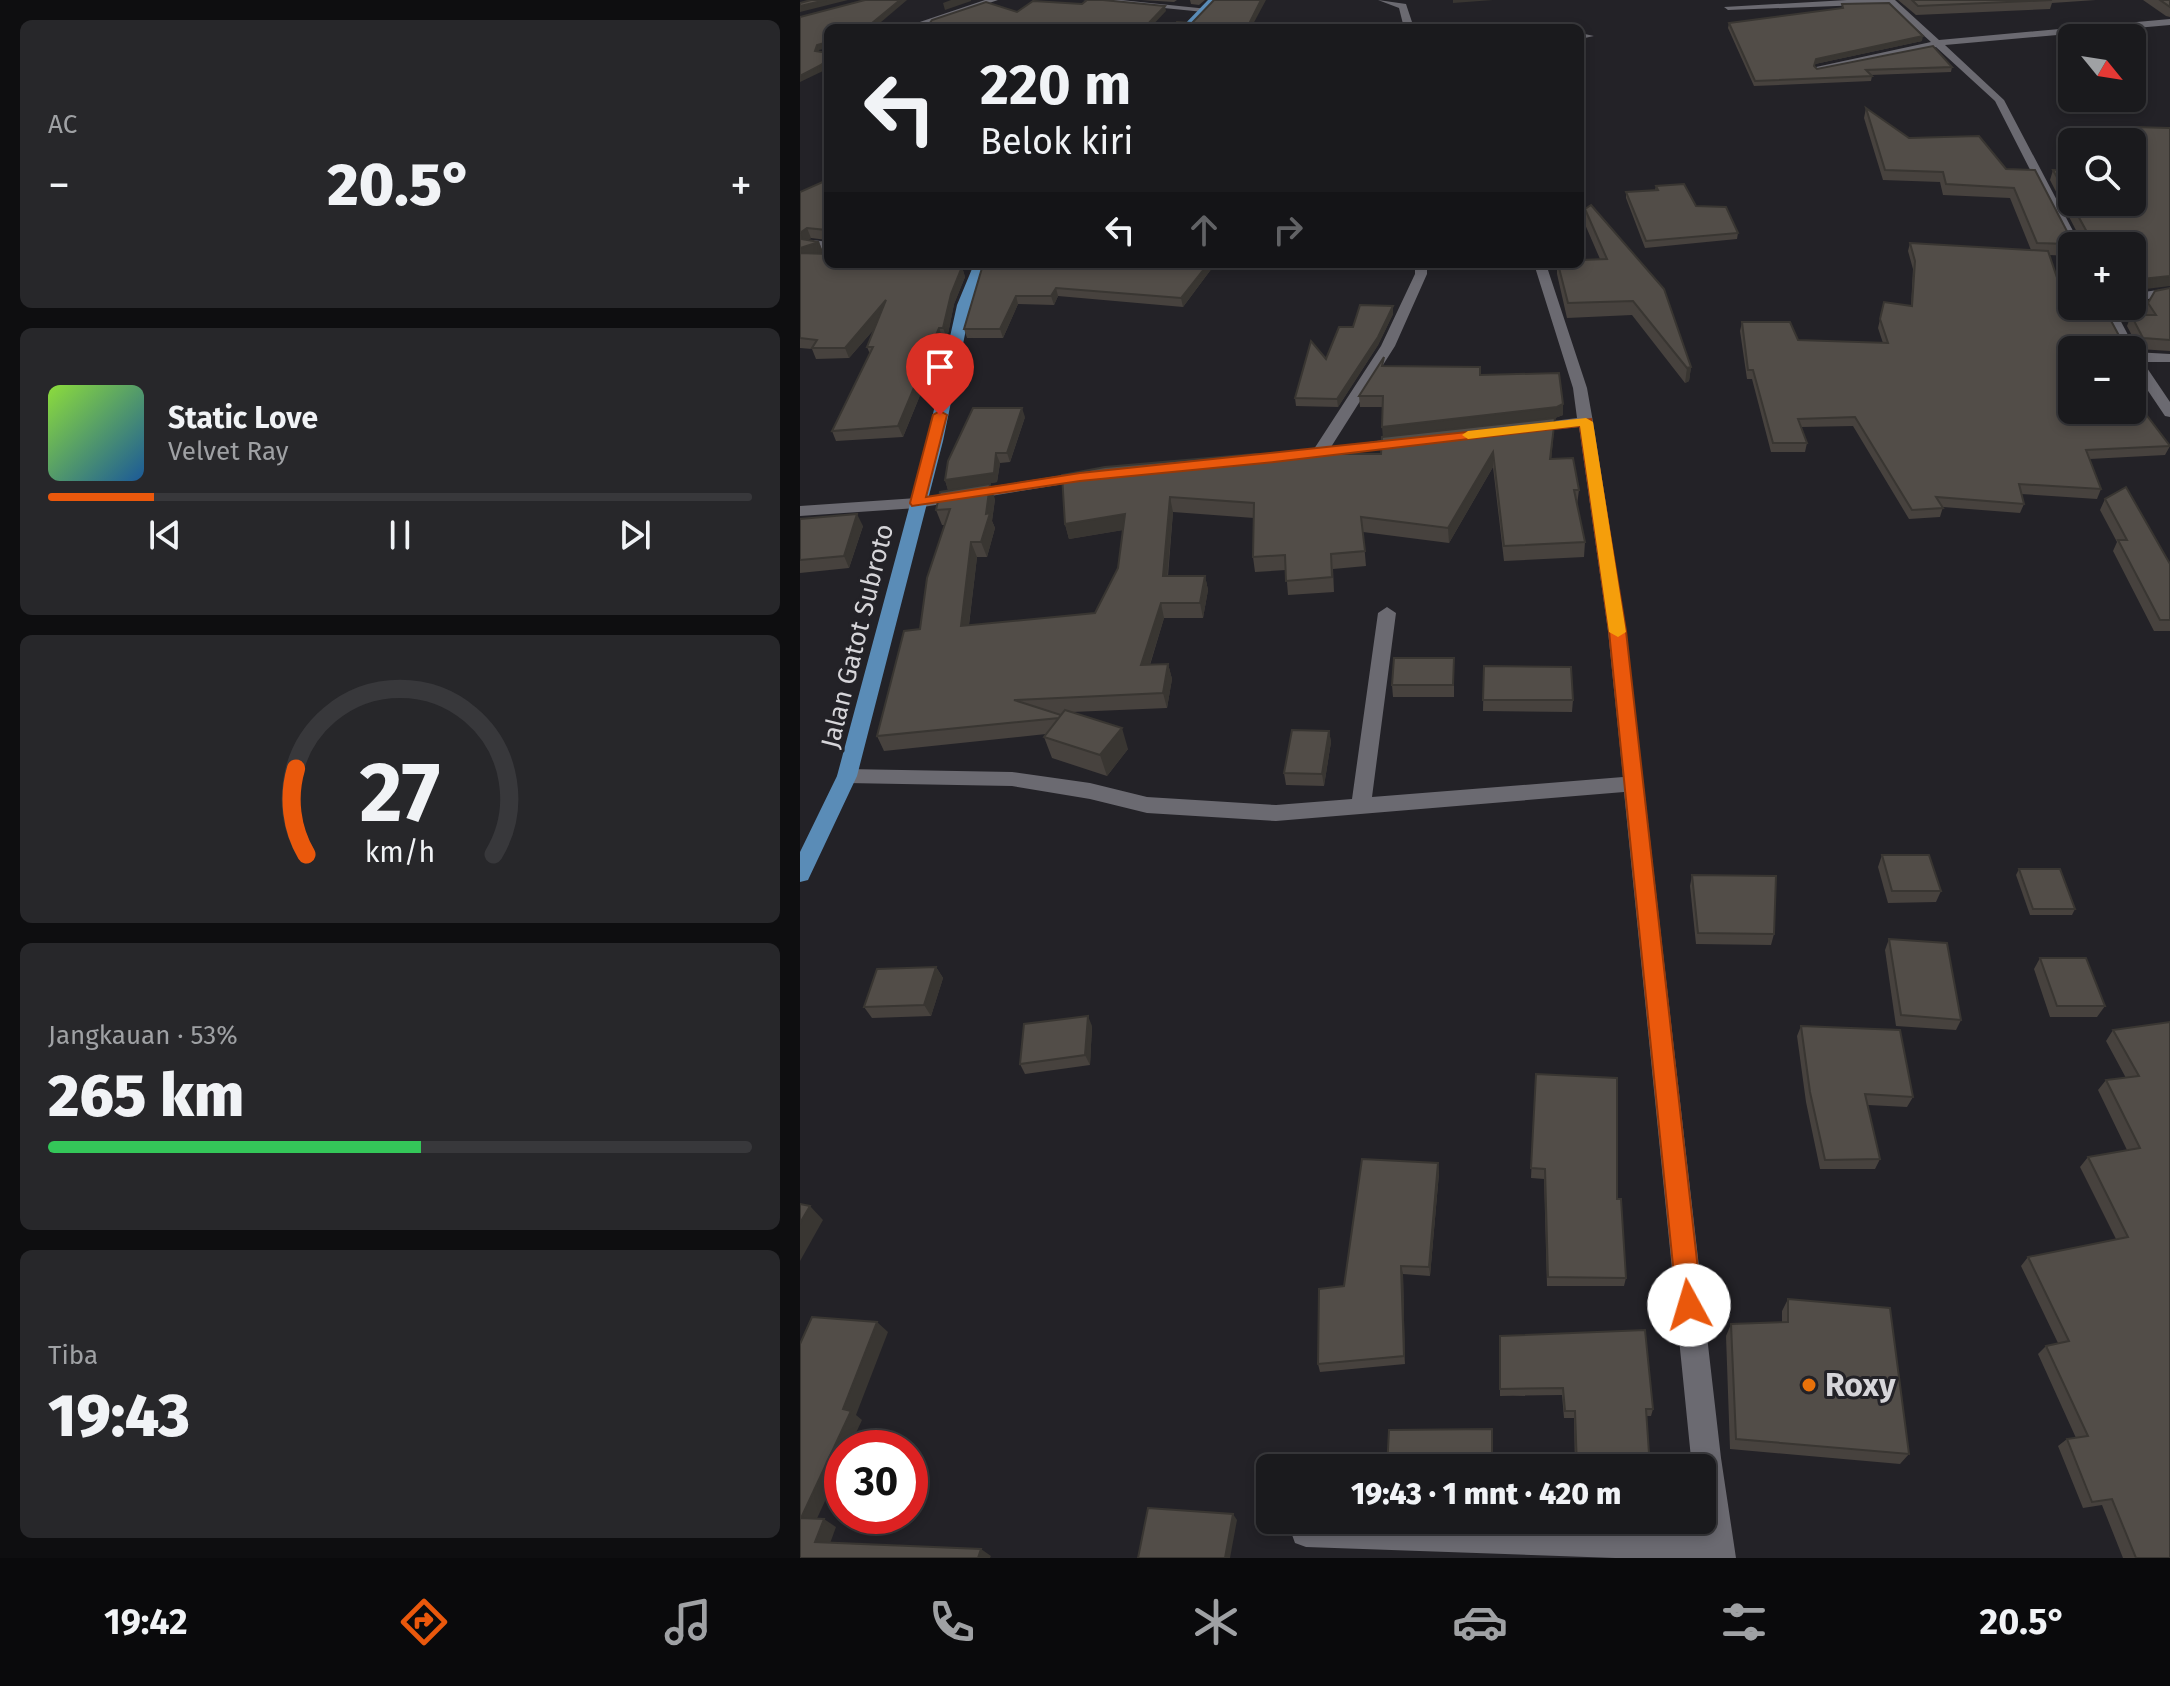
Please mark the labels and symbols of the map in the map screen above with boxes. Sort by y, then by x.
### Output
north arrow [2058,24,2146,112]
pin [906,333,974,415]
street label: Jalan Gatot Subroto [815,521,900,751]
position arrow [1647,1263,1731,1347]
place label: Roxy [1825,1366,1896,1404]
marker: Roxy [1800,1376,1818,1394]
speed limit sign: 30 [824,1430,928,1534]

